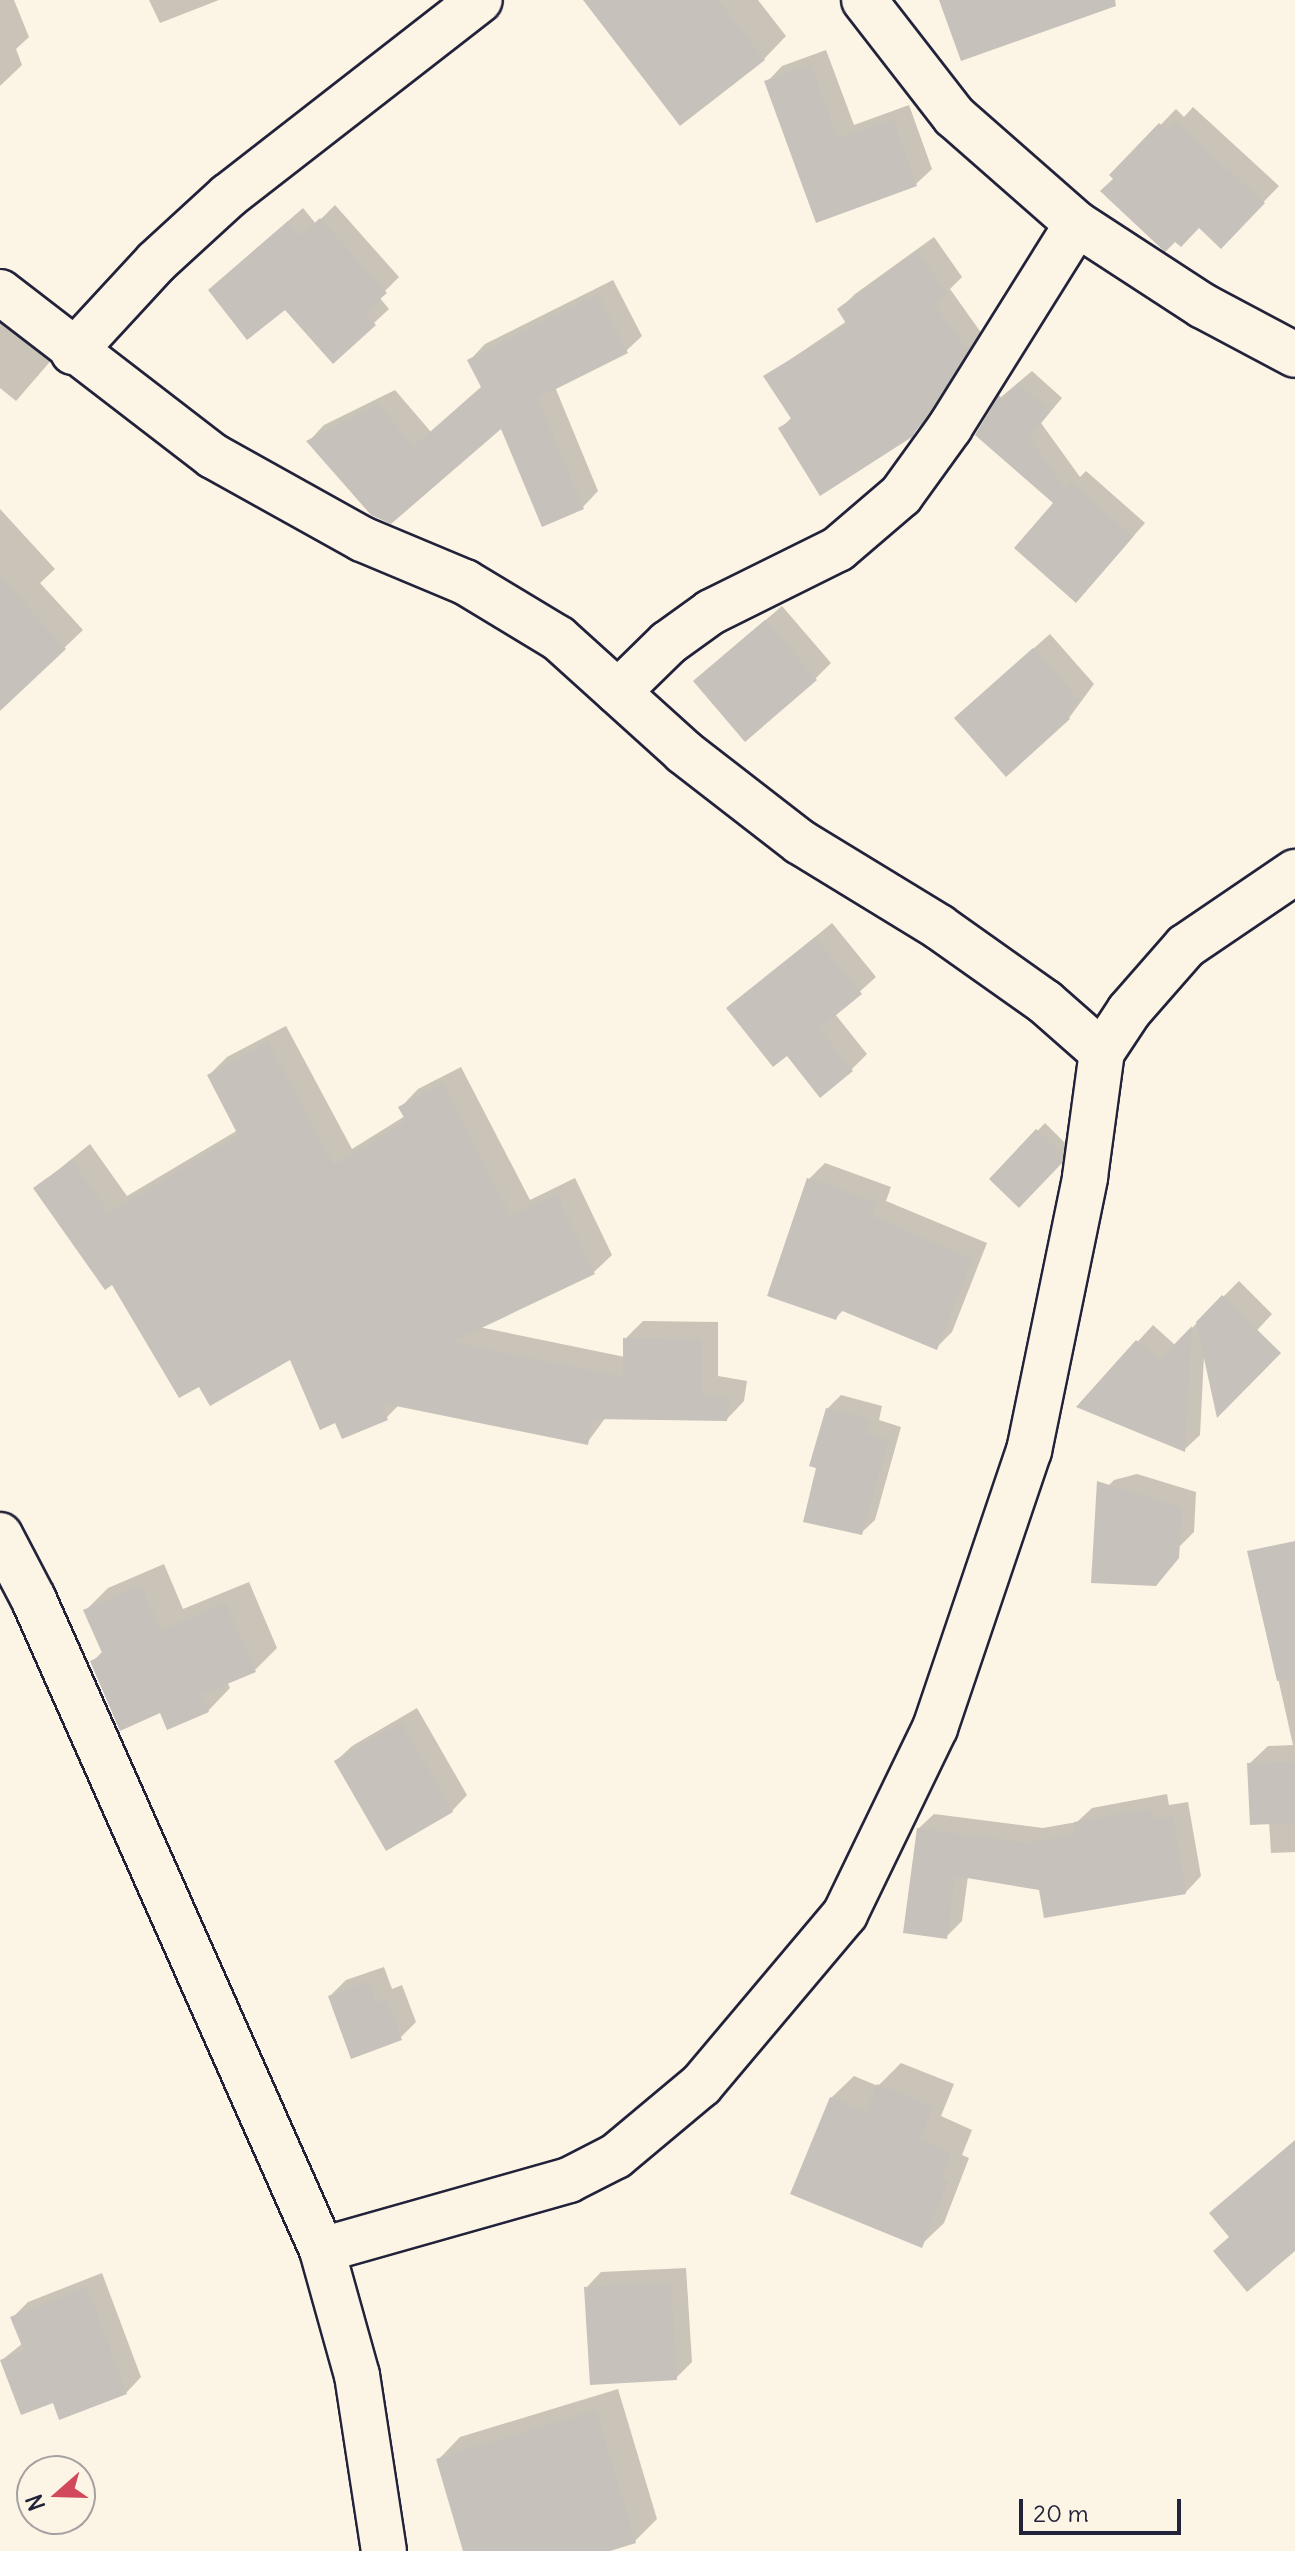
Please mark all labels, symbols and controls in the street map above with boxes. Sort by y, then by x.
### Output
north arrow [16,2455,96,2535]
scale bar [1023,2483,1185,2533]
text: N [20,2491,51,2514]
text: 20 m [1033,2498,1089,2528]

